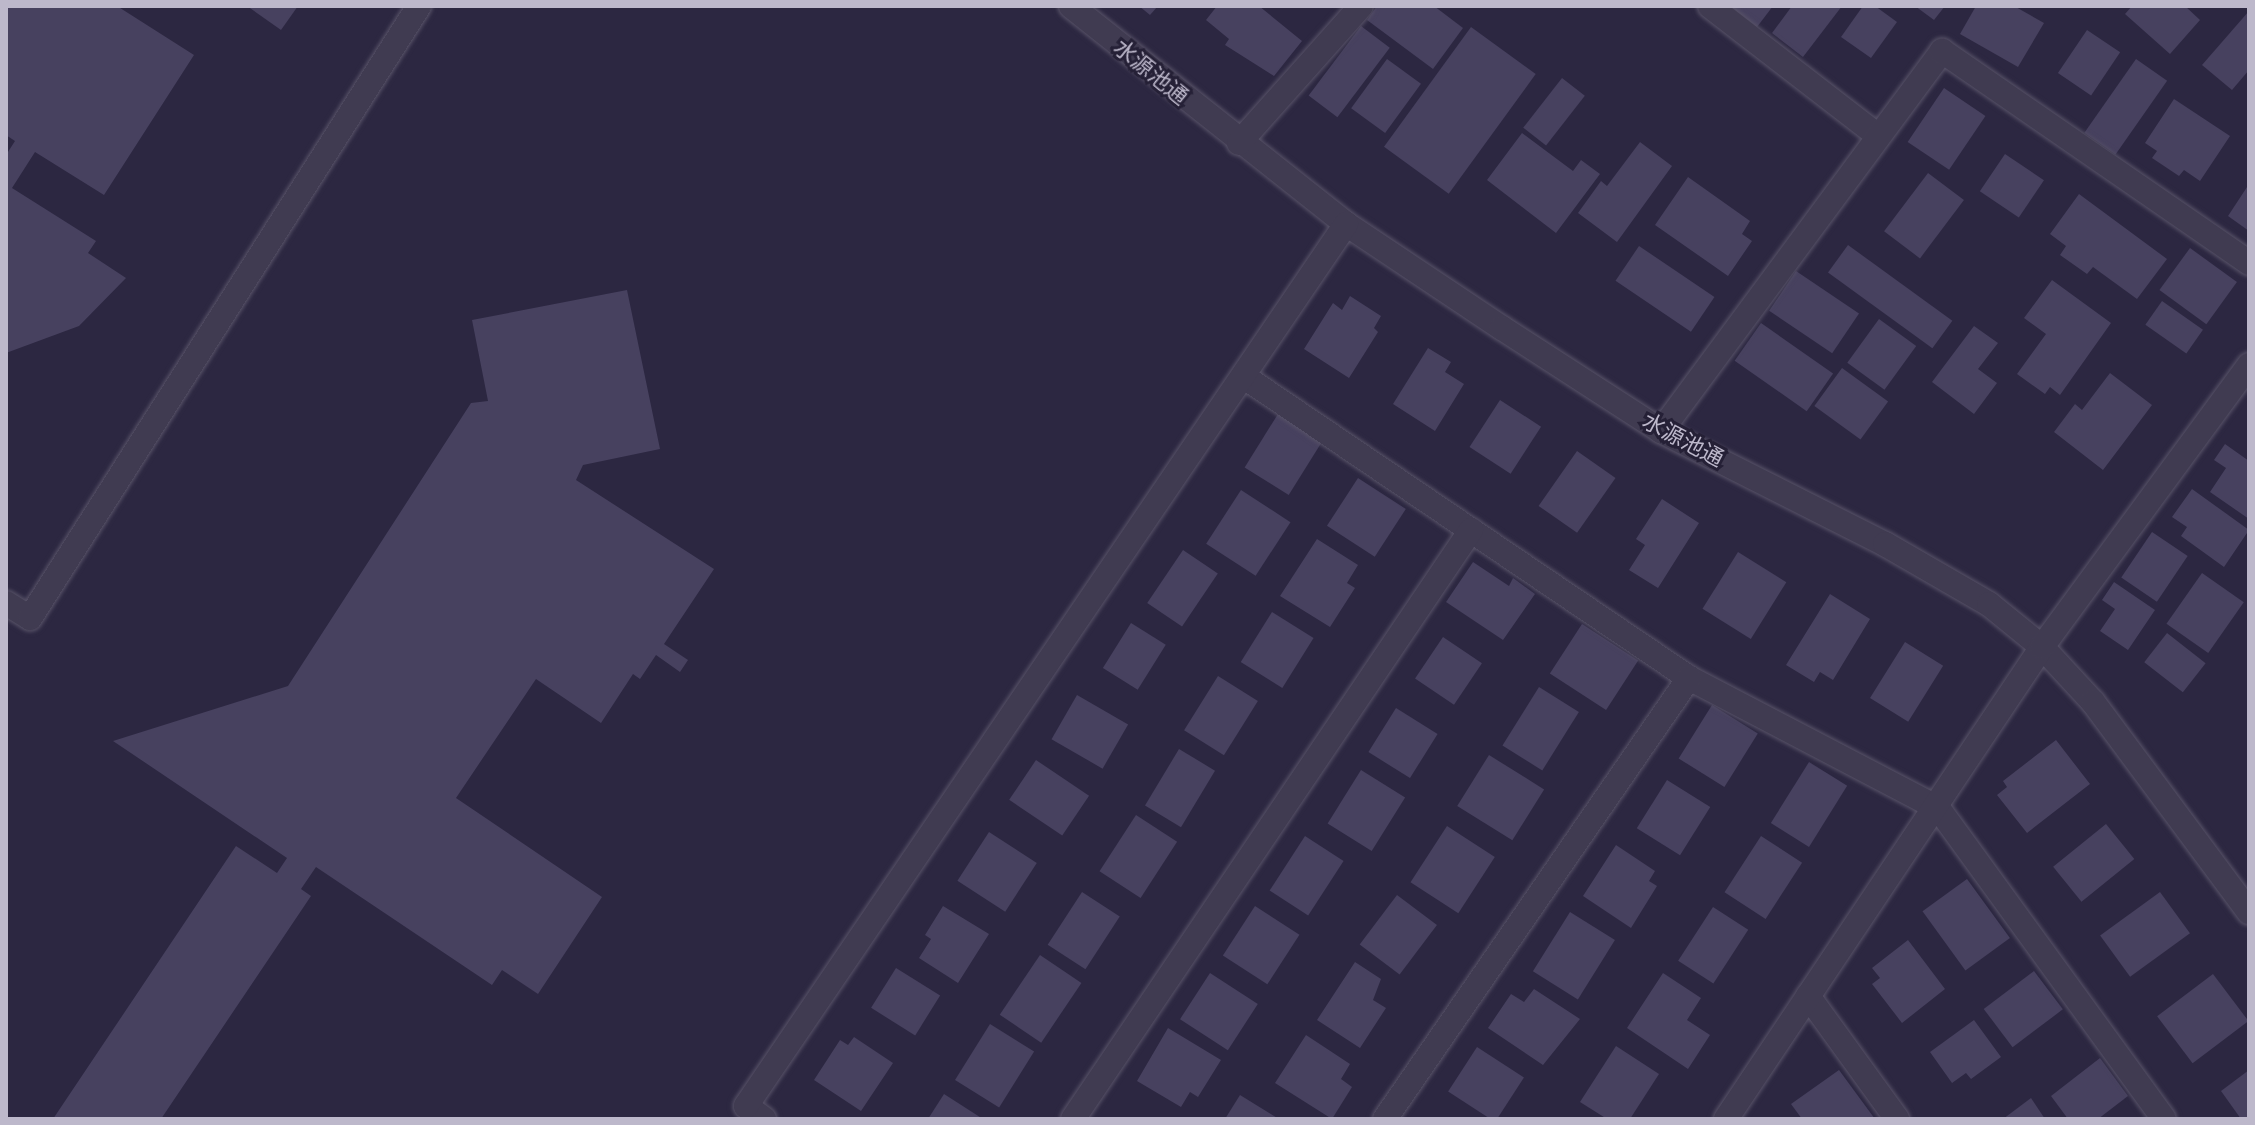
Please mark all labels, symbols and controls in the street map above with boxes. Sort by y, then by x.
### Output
street label: 水源池通 [1108,34,1194,110]
street label: 水源池通 [1638,408,1728,472]

